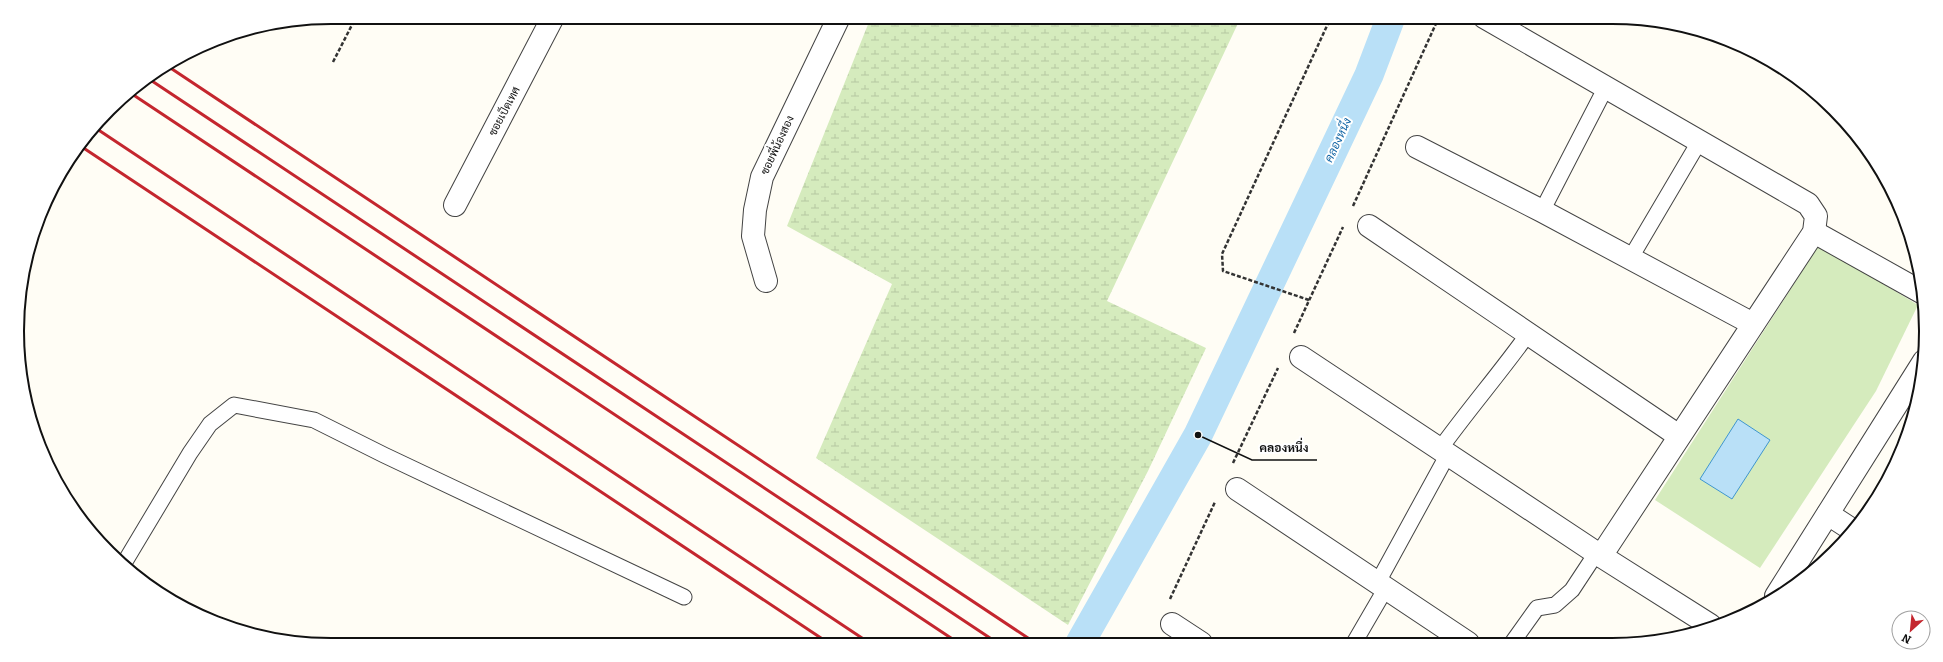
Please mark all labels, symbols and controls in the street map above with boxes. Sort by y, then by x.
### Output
street label: ซอยเป็ดเทศ [484,83,523,138]
street label: ซอยพี่น้องสอง [754,111,797,177]
water label: คลองหนึ่ง [1318,113,1355,164]
callout: คลองหนึ่ง [1252,436,1317,460]
text: คลองหนึ่ง [1259,437,1309,455]
north arrow [1891,610,1931,650]
text: N [1900,631,1913,646]

